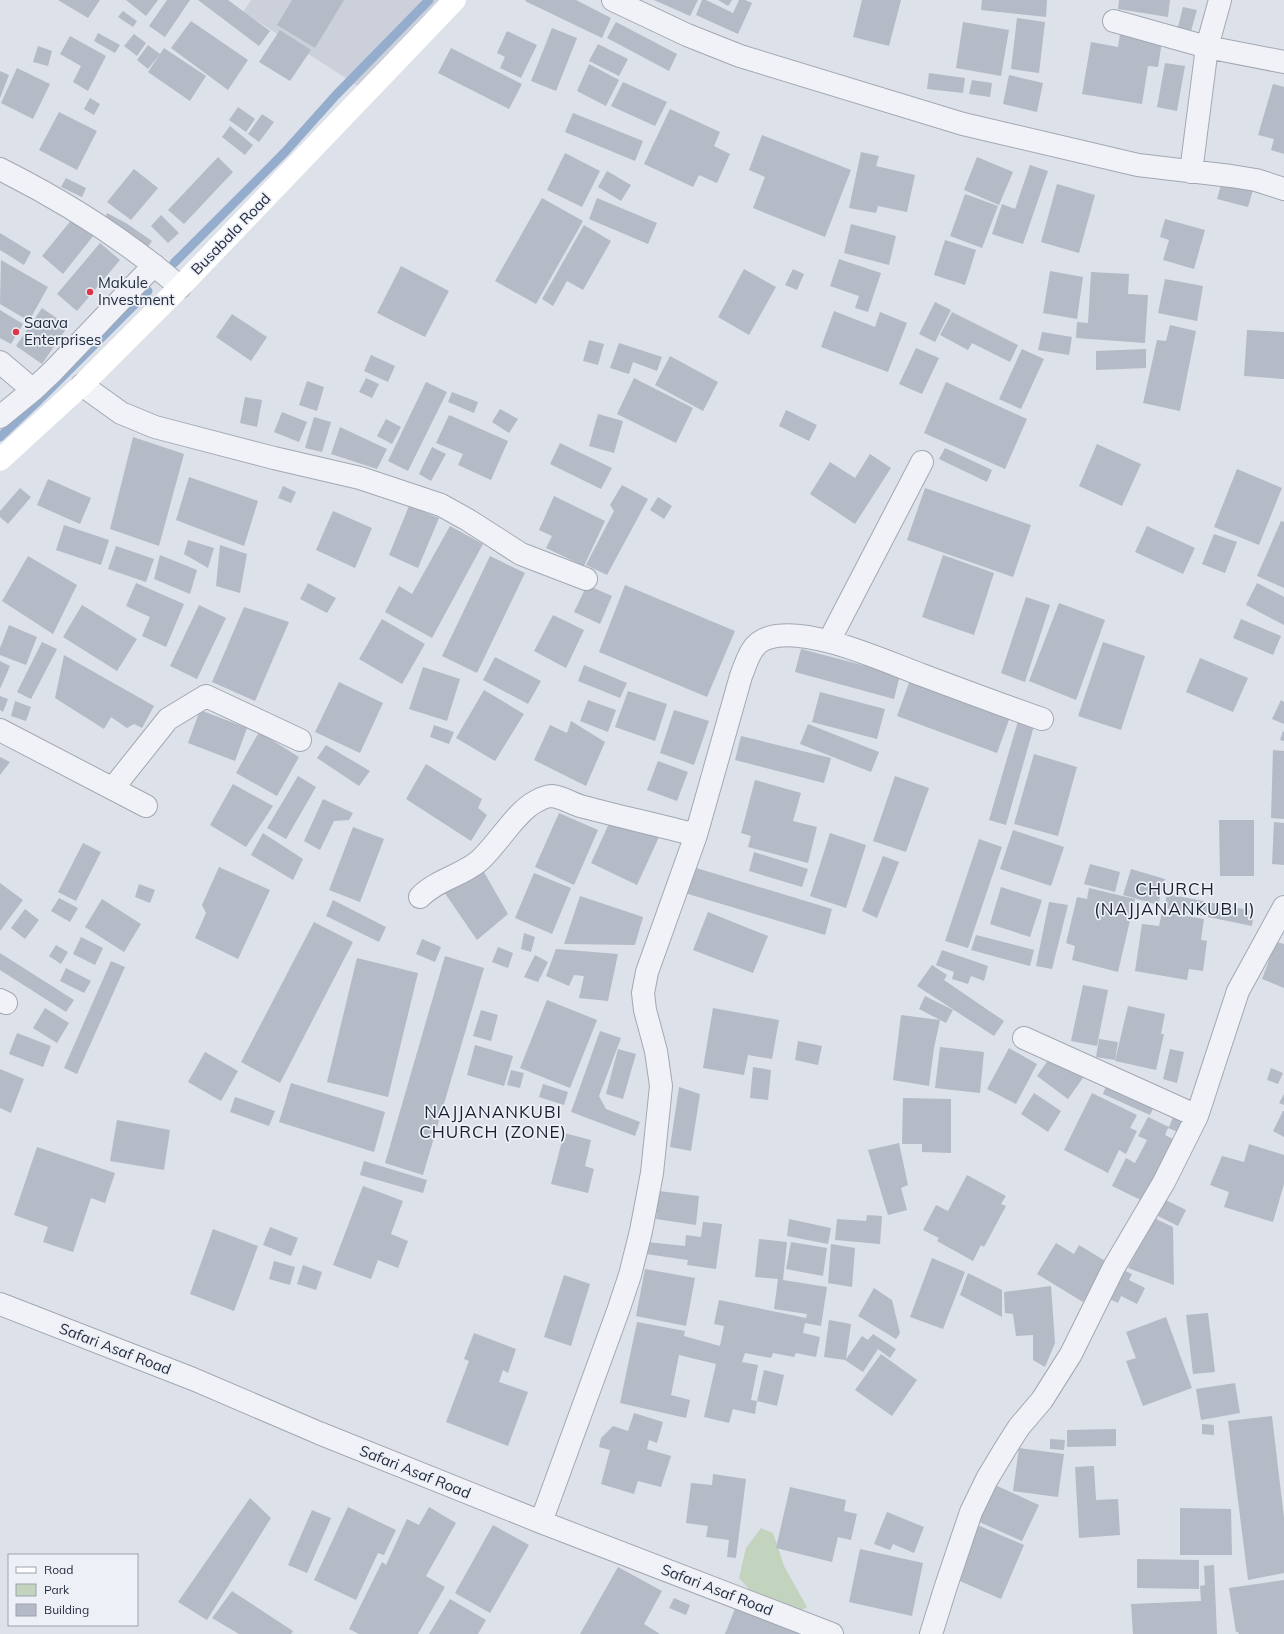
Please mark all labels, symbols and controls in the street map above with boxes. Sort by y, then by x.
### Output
street label: Busabala Road [187,189,274,279]
place label: Makule Investment [98,273,175,309]
marker: Makule Investment [85,287,95,297]
place label: Saava Enterprises [24,313,101,349]
marker: Saava Enterprises [11,327,21,337]
district label: CHURCH (NAJJANANKUBI I) [1094,878,1256,920]
district label: NAJJANANKUBI CHURCH (ZONE) [419,1101,567,1142]
street label: Safari Asaf Road [57,1318,174,1379]
street label: Safari Asaf Road [357,1441,474,1503]
legend [8,1554,138,1626]
street label: Safari Asaf Road [659,1559,776,1620]
text: Road [44,1562,73,1577]
text: Park [44,1582,70,1597]
text: Building [44,1602,89,1617]

